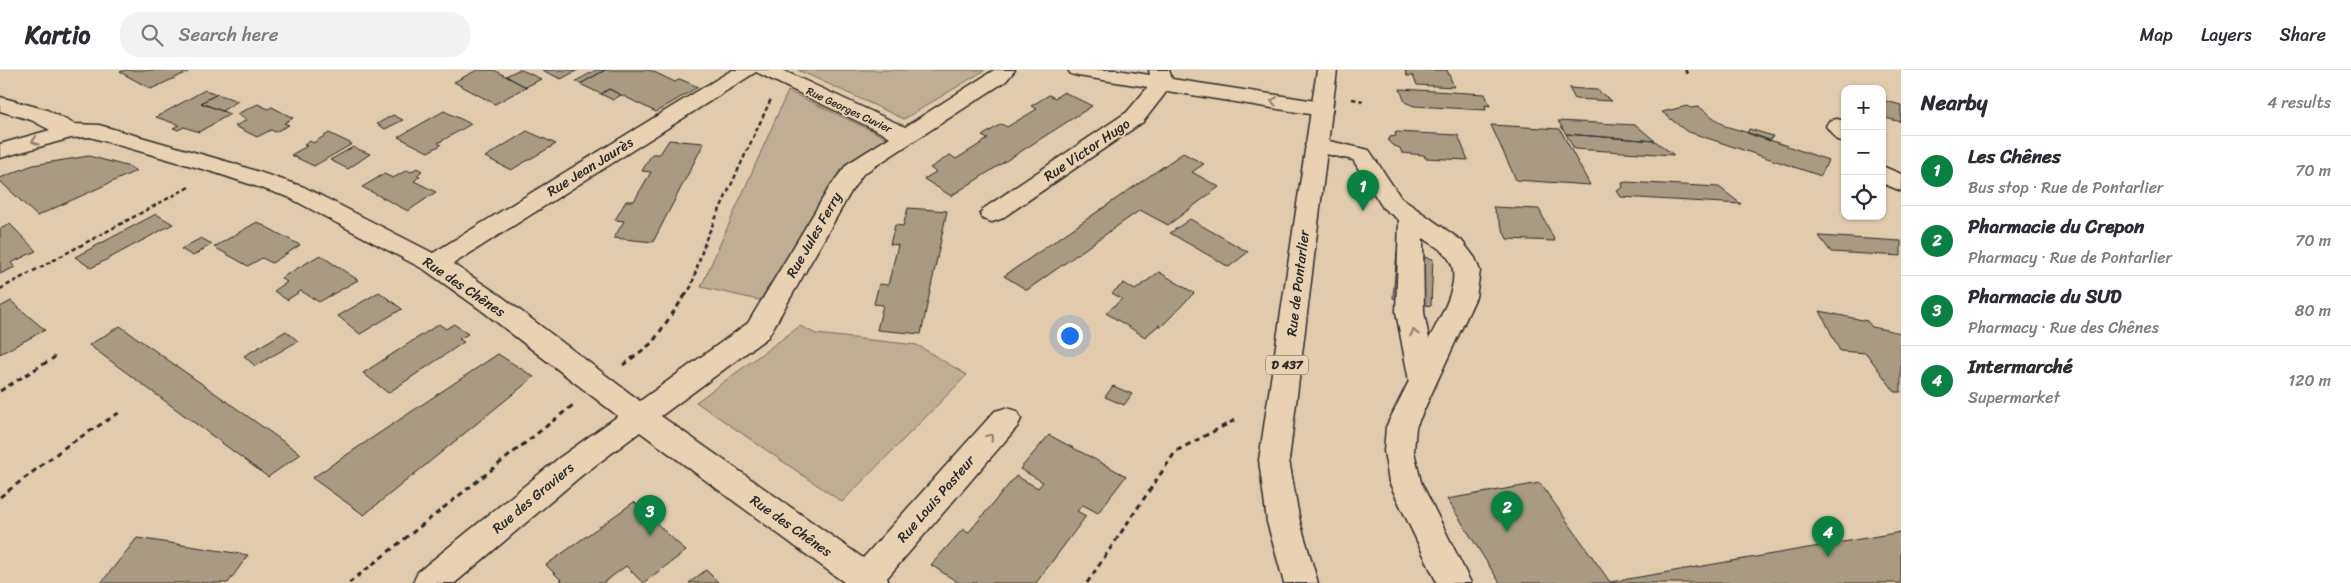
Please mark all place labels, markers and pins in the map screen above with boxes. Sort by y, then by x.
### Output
pin: 1 [1347,170,1379,211]
pin: 2 [1491,491,1523,532]
pin: 3 [634,495,666,536]
pin: 4 [1812,516,1844,557]

